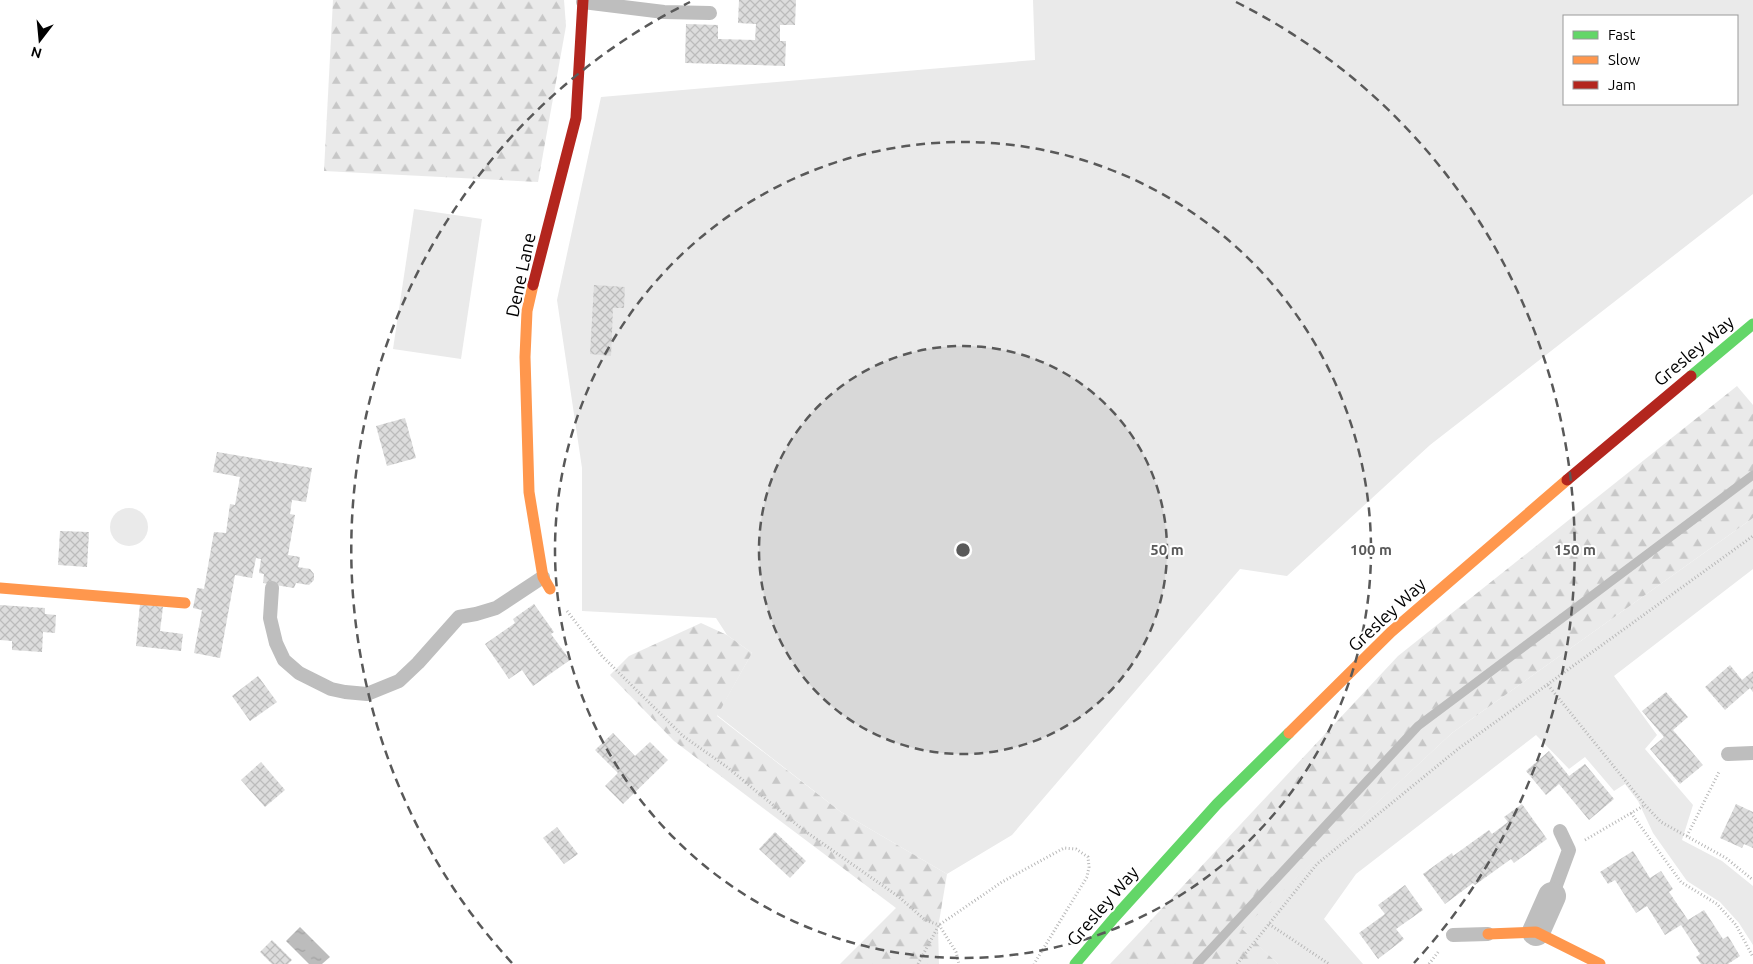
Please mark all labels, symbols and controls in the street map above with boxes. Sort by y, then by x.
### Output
north arrow [15,15,65,65]
legend [1563,15,1738,105]
text: Fast [1608,26,1636,43]
text: N [29,43,44,62]
text: Slow [1608,51,1641,68]
text: Jam [1608,76,1636,93]
street label: Dene Lane [501,231,539,319]
street label: Gresley Way [1649,311,1738,389]
centre of rings [954,541,972,559]
text: 50 m [1150,541,1184,558]
text: 100 m [1350,541,1392,558]
text: 150 m [1554,541,1596,558]
street label: Gresley Way [1344,573,1429,655]
street label: Gresley Way [1063,862,1142,949]

